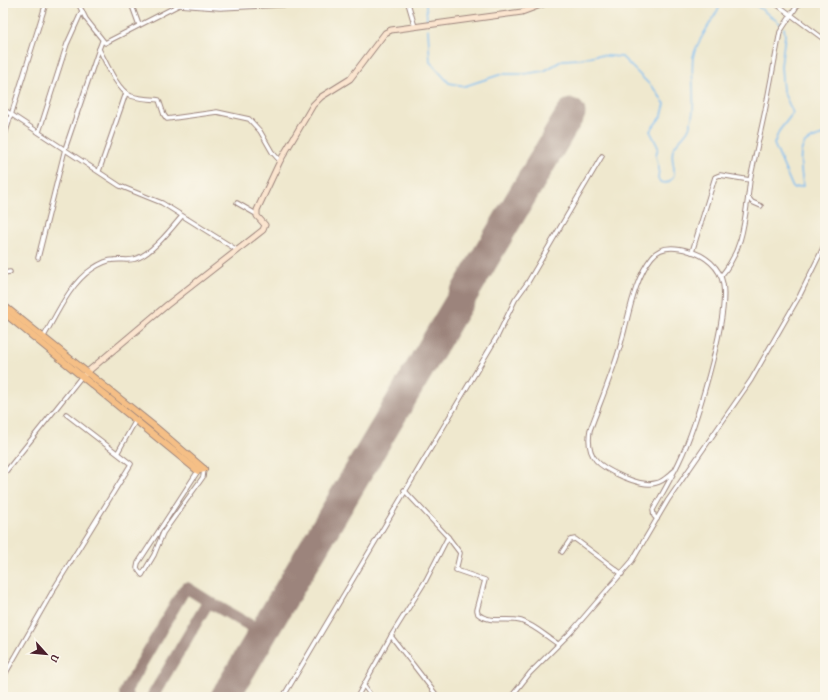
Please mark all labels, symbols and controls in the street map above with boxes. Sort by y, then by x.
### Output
north arrow [26,634,66,674]
text: U [46,652,63,666]

